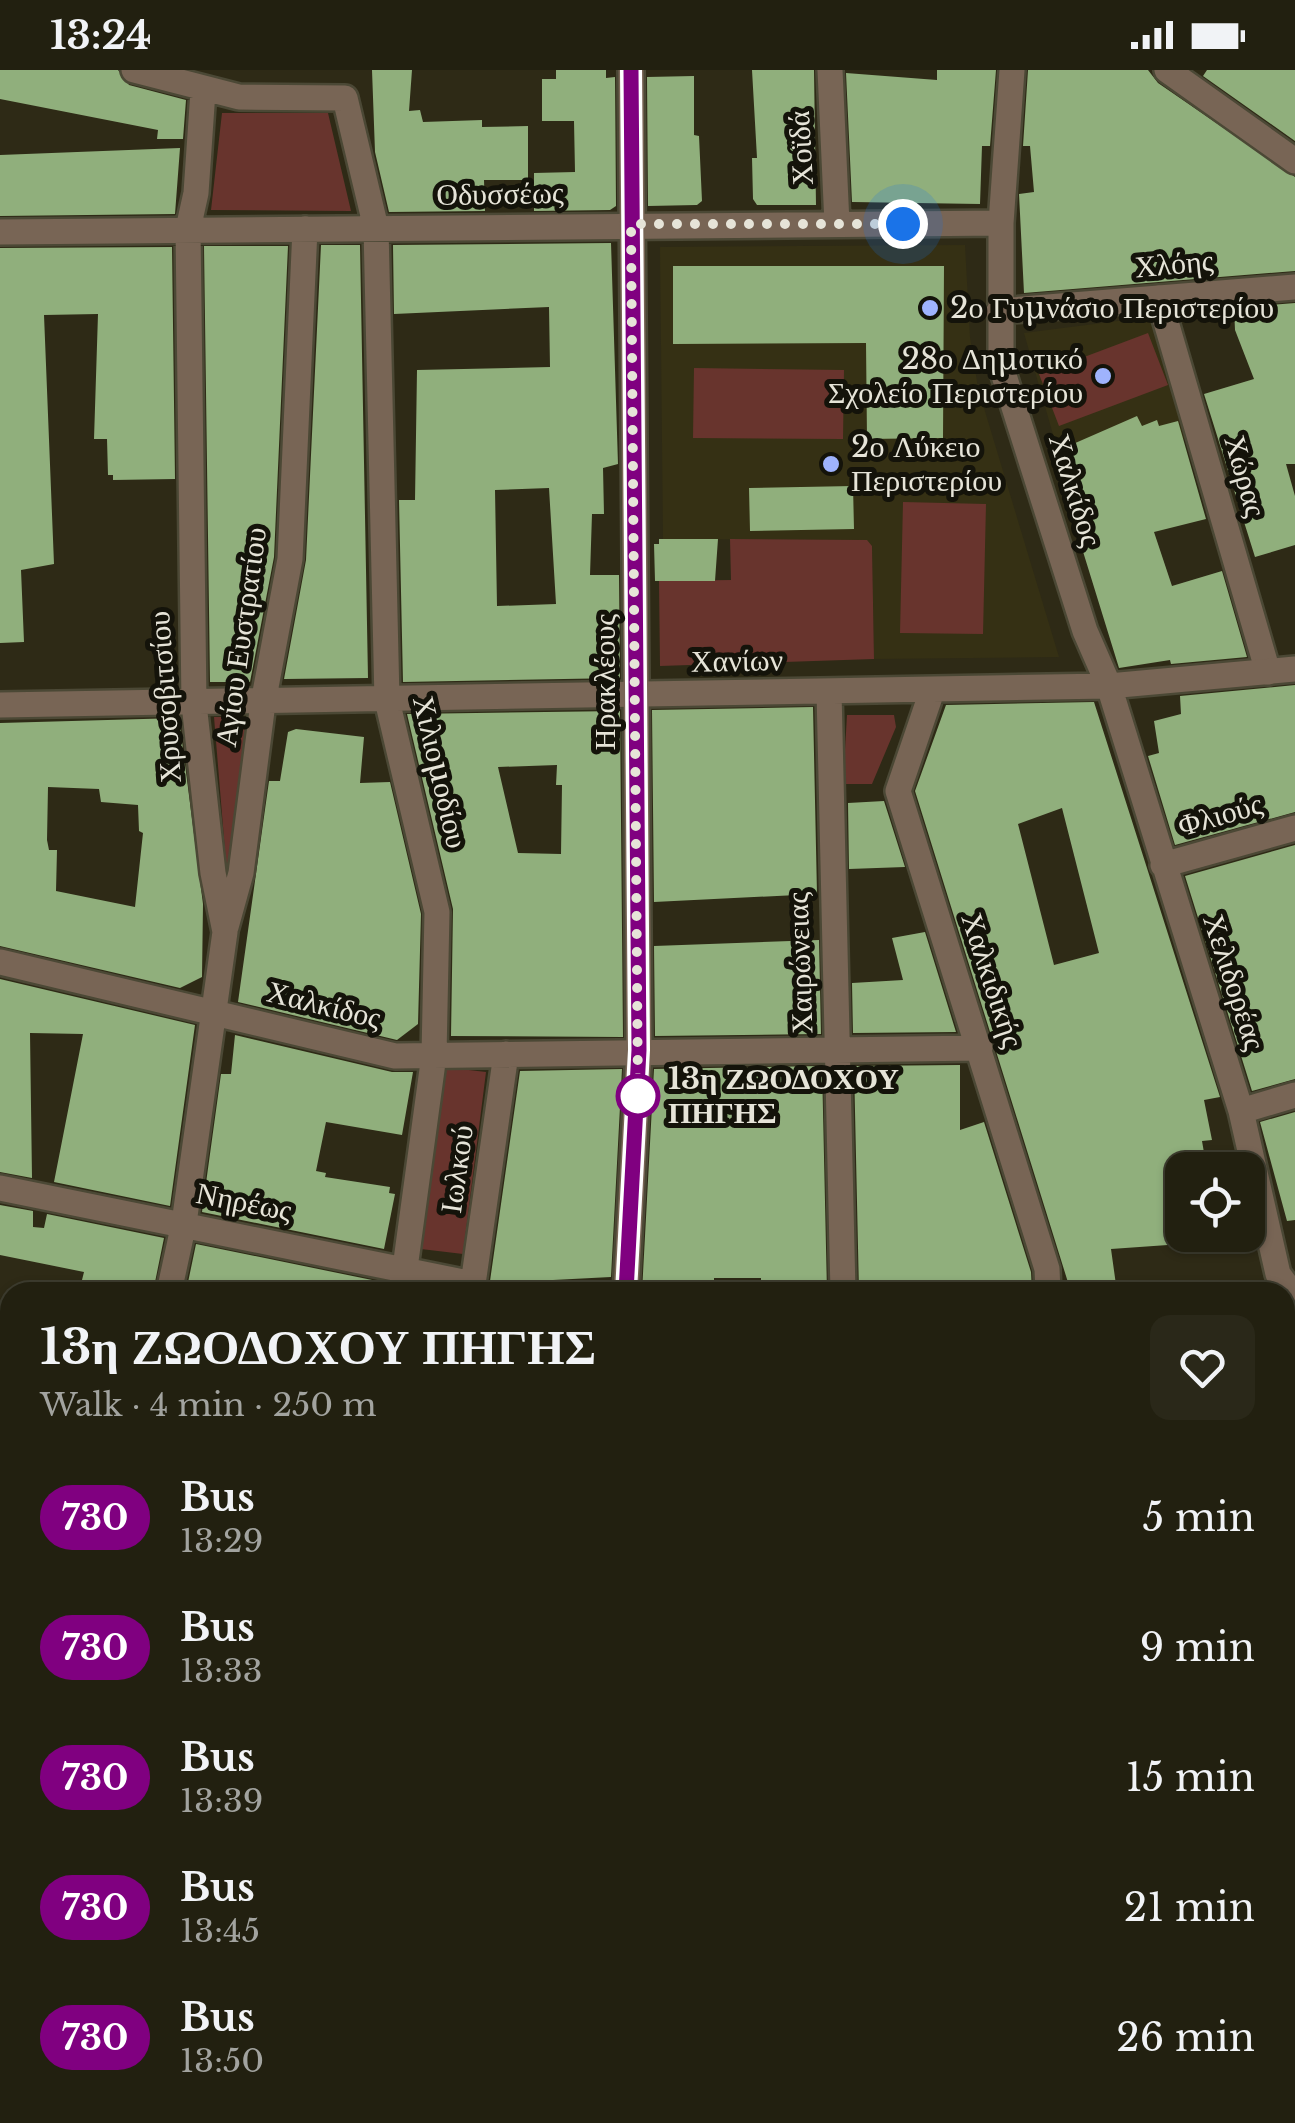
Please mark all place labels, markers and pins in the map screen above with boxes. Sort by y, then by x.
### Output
place label: 2ο Γυμνάσιο Περιστερίου [950,289,1274,326]
marker: 2ο Γυμνάσιο Περιστερίου [919,297,941,319]
place label: 28ο Δημοτικό Σχολείο Περιστερίου [828,340,1083,411]
marker: 28ο Δημοτικό Σχολείο Περιστερίου [1092,365,1114,387]
place label: 2ο Λύκειο Περιστερίου [851,428,1002,499]
marker: 2ο Λύκειο Περιστερίου [820,453,842,475]
place label: 13η ΖΩΟΔΟΧΟΥ ΠΗΓΗΣ [668,1060,899,1131]
marker: 13η ΖΩΟΔΟΧΟΥ ΠΗΓΗΣ [617,1075,659,1117]

